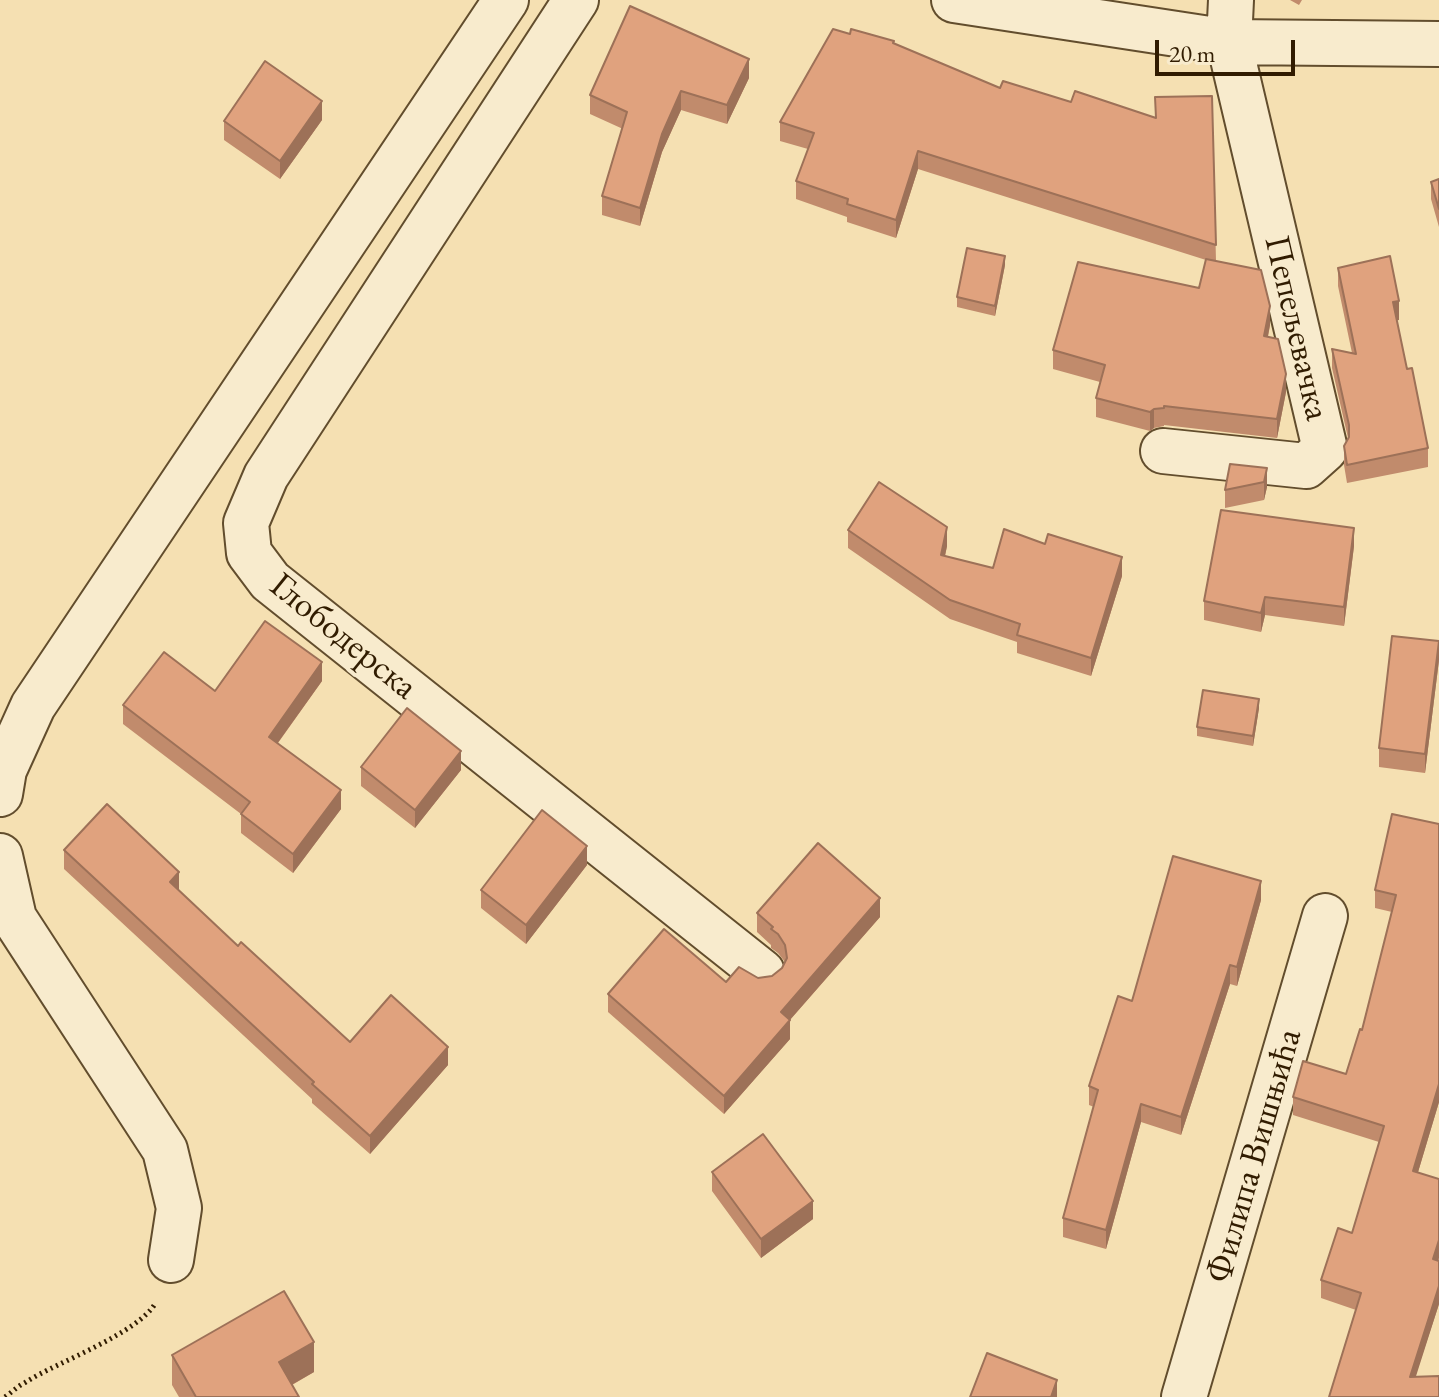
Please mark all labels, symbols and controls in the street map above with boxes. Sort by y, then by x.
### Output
scale bar [1159,24,1299,74]
text: 20 m [1169,38,1216,69]
street label: Пепељевачка [1254,231,1338,425]
street label: Глободерска [261,565,425,709]
street label: Филипа Вишњића [1198,1024,1312,1288]

